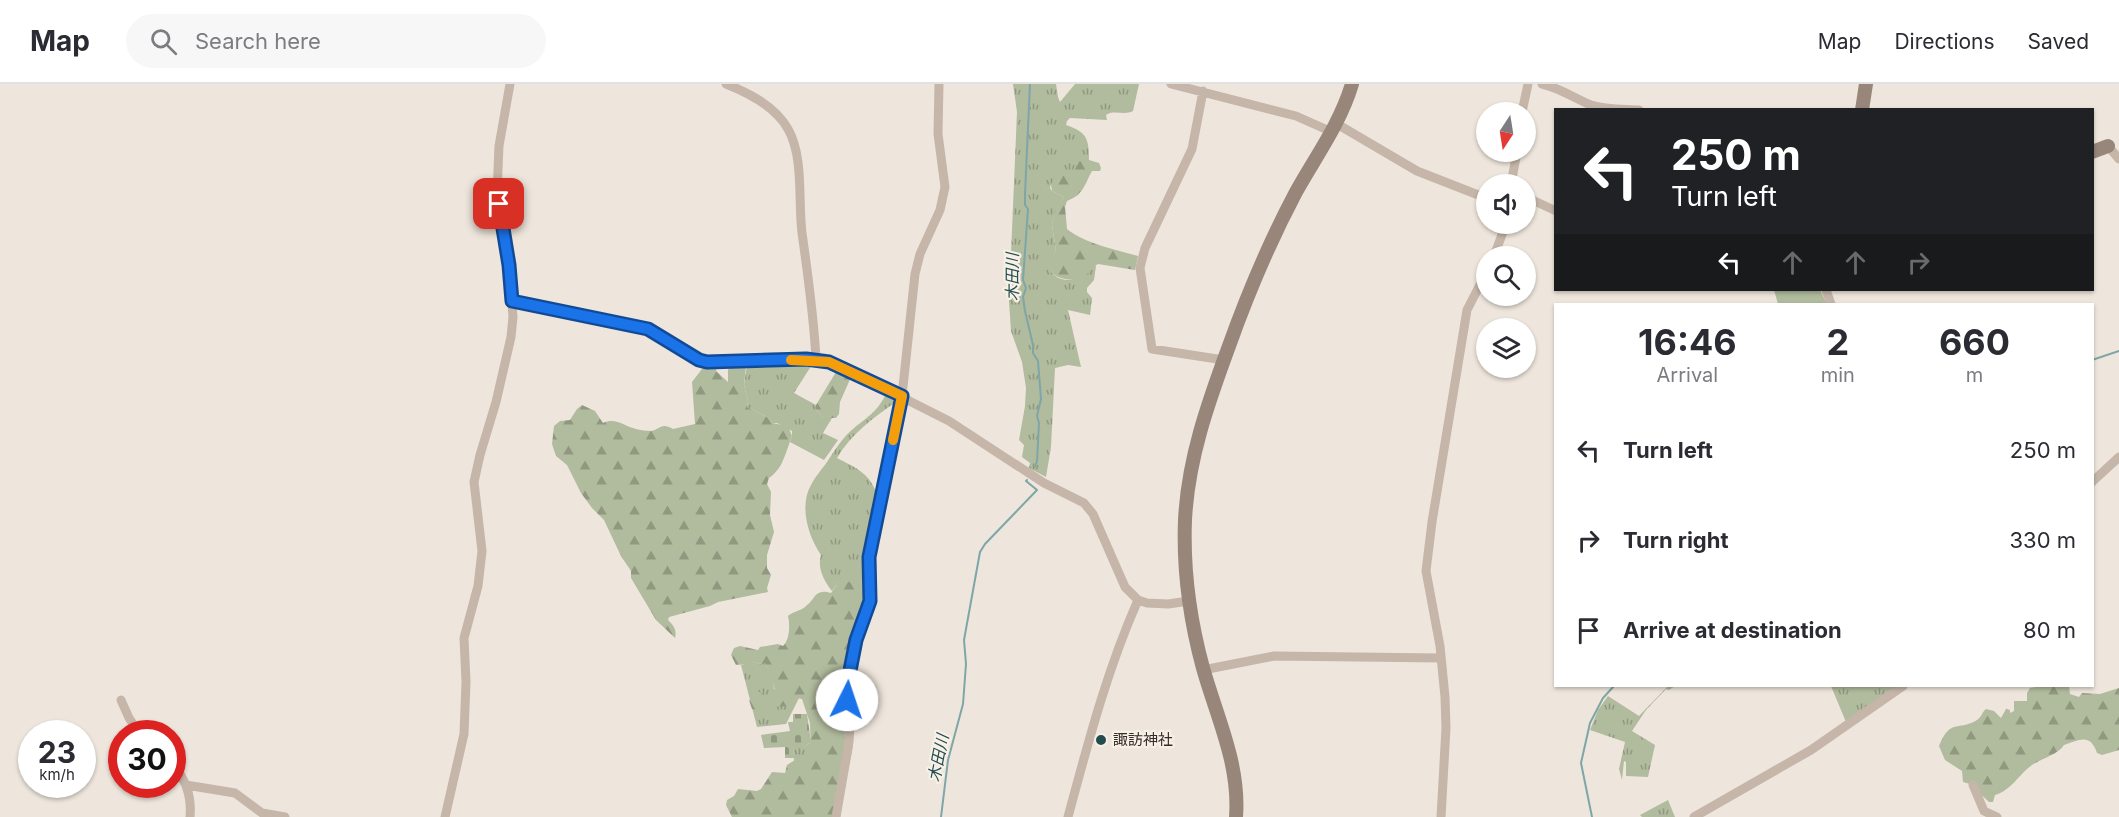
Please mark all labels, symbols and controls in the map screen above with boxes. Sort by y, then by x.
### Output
search box [126,14,546,68]
text: Map [30,24,90,58]
icon: search [147,25,180,58]
text: Search here [195,28,321,54]
text: Map [1818,29,1861,54]
text: Directions [1894,29,1995,54]
text: Saved [2028,29,2089,54]
north arrow [1476,102,1536,162]
map controls [1476,102,1536,378]
text: 250 m [1671,129,1801,180]
icon: left [1572,132,1650,210]
button: sound [1476,174,1536,234]
pin [473,178,524,229]
text: Turn left [1671,180,1777,213]
icon: arrive [482,187,515,220]
button: search [1476,246,1536,306]
icon: left [1713,246,1746,279]
icon: ahead [1776,246,1809,279]
icon: ahead [1839,246,1872,279]
icon: right [1902,246,1935,279]
water label: 木田川 [1002,251,1022,301]
button: layers [1476,318,1536,378]
text: 16:46 [1638,320,1737,364]
text: 2 [1826,320,1849,364]
text: 660 [1939,320,2010,364]
text: Arrival [1657,363,1718,387]
text: min [1821,363,1855,387]
text: m [1966,363,1983,387]
icon: left [1572,434,1605,467]
text: Turn left [1623,437,1713,463]
text: 250 m [2010,437,2076,463]
icon: right [1572,524,1605,557]
text: Turn right [1623,527,1729,553]
text: 330 m [2009,527,2076,553]
icon: arrive [1572,614,1605,647]
text: Arrive at destination [1623,617,1842,643]
text: 80 m [2023,617,2076,643]
position arrow [815,668,879,732]
speed limit sign: 30 [108,720,186,798]
place label: 諏訪神社 [1113,730,1173,749]
water label: 木田川 [924,731,953,783]
marker: 諏訪神社 [1094,733,1108,747]
text: 23 [38,734,76,770]
text: km/h [39,765,75,784]

